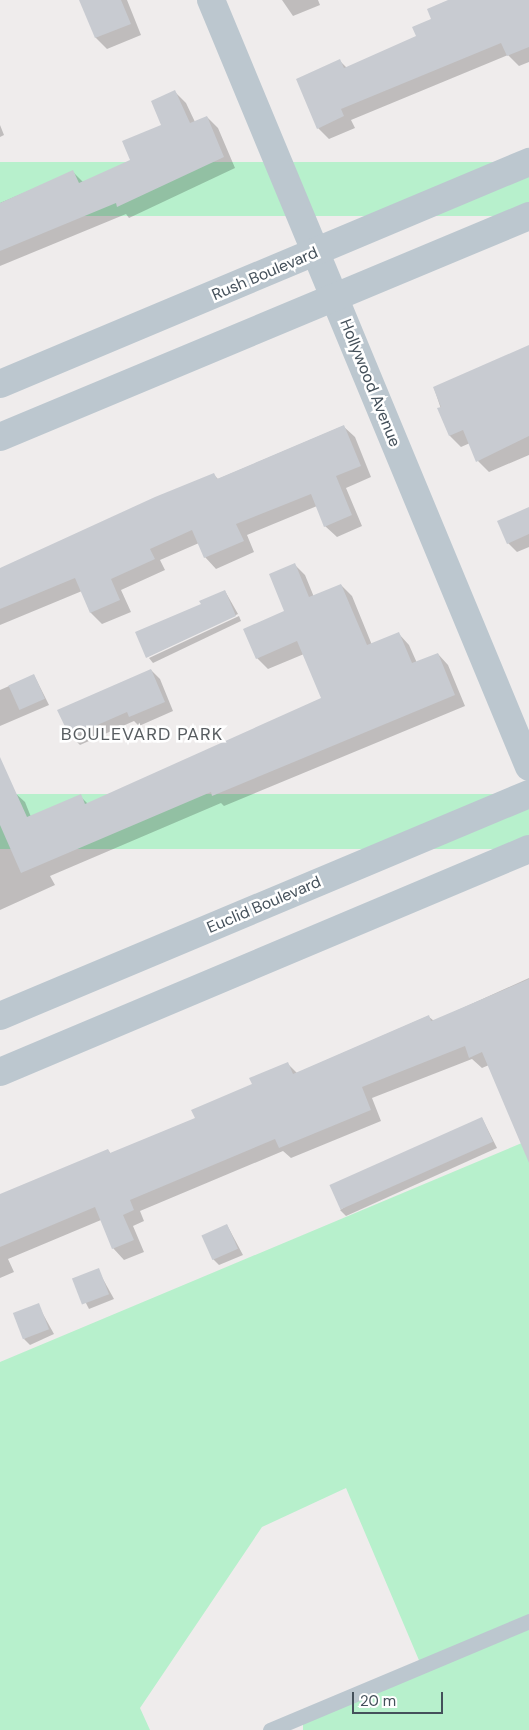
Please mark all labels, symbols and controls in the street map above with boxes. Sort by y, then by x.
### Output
street label: Rush Boulevard [209,243,321,305]
street label: Hollywood Avenue [336,316,404,450]
district label: BOULEVARD PARK [59,723,225,745]
street label: Euclid Boulevard [204,872,324,938]
scale bar [354,1682,445,1714]
text: 20 m [360,1691,396,1711]

